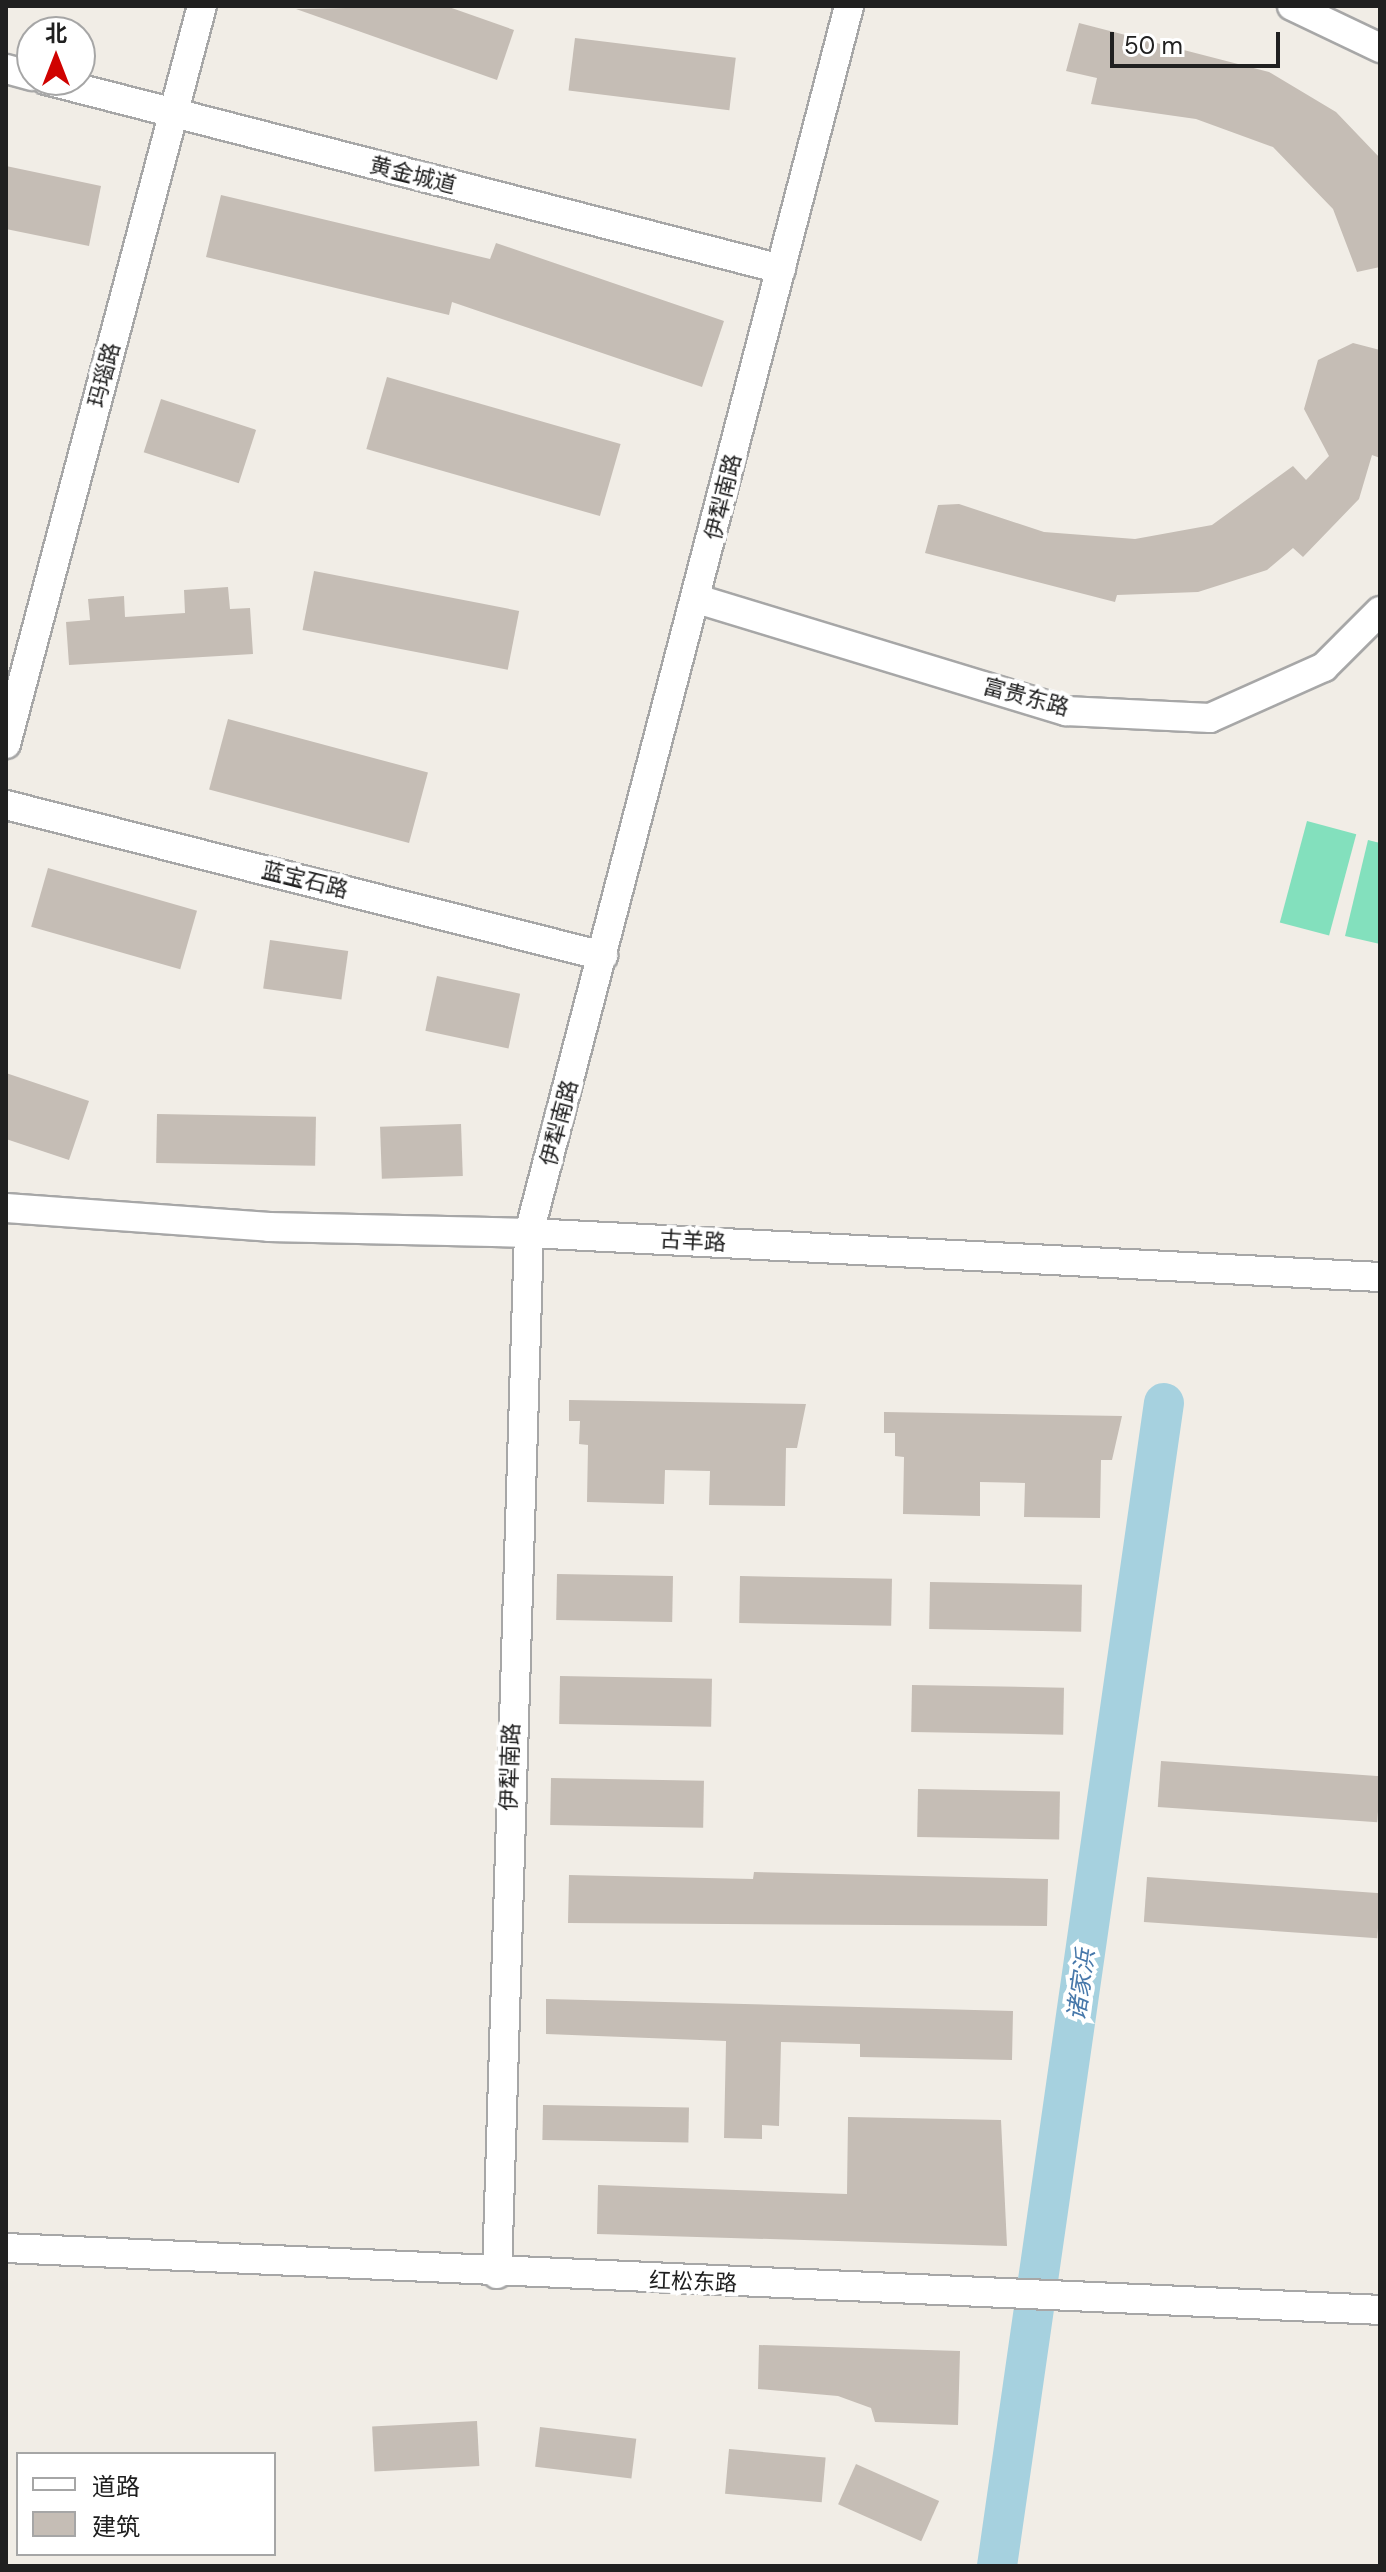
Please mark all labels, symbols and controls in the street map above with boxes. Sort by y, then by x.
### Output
north arrow [16,16,96,96]
scale bar [1114,16,1284,66]
text: 北 [45,19,67,48]
text: 50 m [1124,30,1183,61]
street label: 黄金城道 [367,152,459,198]
street label: 玛瑙路 [83,340,125,410]
street label: 伊犁南路 [700,451,746,543]
street label: 富贵东路 [980,673,1072,721]
street label: 蓝宝石路 [259,857,351,903]
street label: 伊犁南路 [535,1077,583,1169]
street label: 古羊路 [659,1226,727,1256]
street label: 伊犁南路 [495,1723,525,1811]
water label: 诸家浜 [1062,1947,1100,2023]
street label: 红松东路 [649,2267,737,2297]
legend [16,2452,276,2556]
text: 道路 [92,2471,140,2502]
text: 建筑 [92,2511,140,2542]

